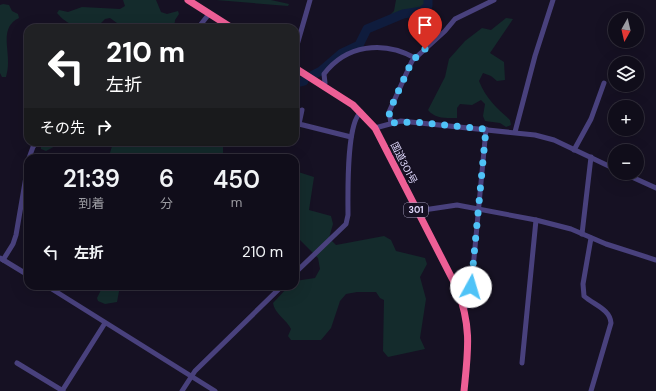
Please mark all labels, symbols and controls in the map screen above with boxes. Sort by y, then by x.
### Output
pin [408,8,442,49]
north arrow [608,12,644,48]
map controls [608,12,644,180]
icon: arrive [414,14,436,36]
text: 210 m [106,34,185,71]
icon: left [40,40,92,92]
button: layers [608,56,644,92]
text: 左折 [106,73,142,97]
button: + [608,100,644,136]
icon: right [93,116,115,138]
text: その先 [40,118,85,138]
street label: 国道301号 [388,140,420,186]
button: − [608,144,644,180]
text: 21:39 [63,163,120,194]
text: 6 [159,163,174,194]
text: 450 [213,164,260,195]
text: m [231,194,242,211]
text: 到着 [78,195,104,212]
text: 分 [160,195,173,212]
road number: 301 [404,203,428,217]
icon: left [40,241,62,263]
text: 210 m [242,242,283,262]
text: 左折 [74,243,104,263]
position arrow [450,266,492,308]

